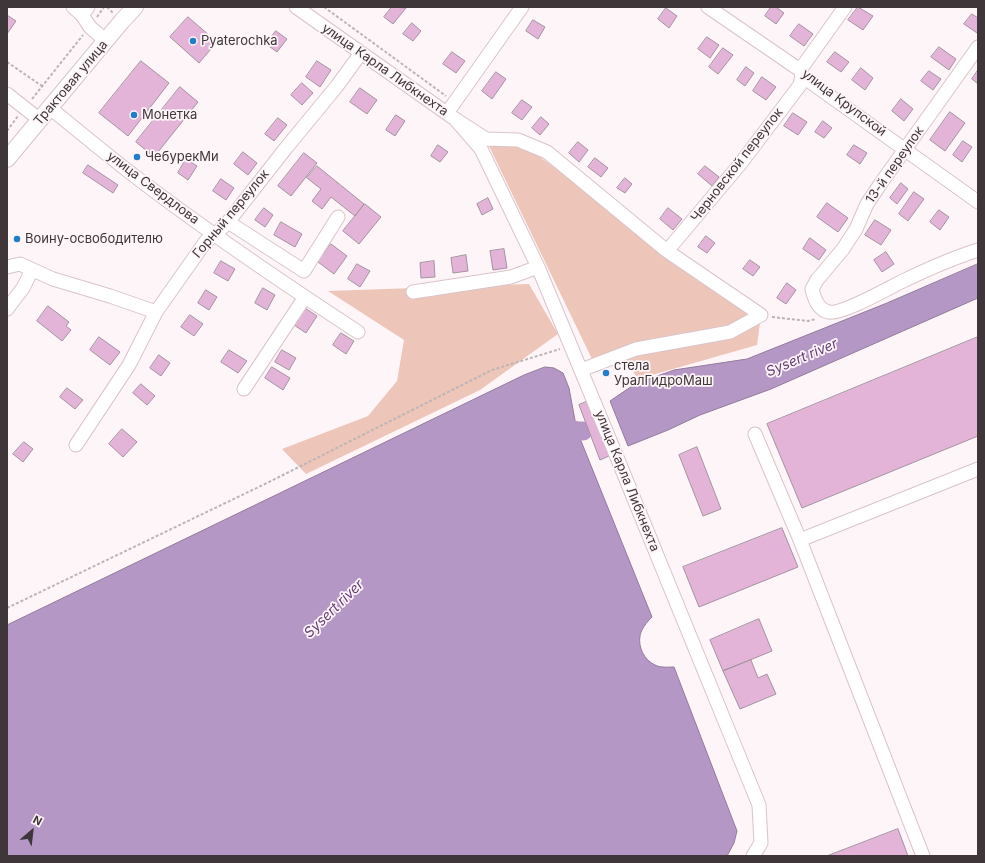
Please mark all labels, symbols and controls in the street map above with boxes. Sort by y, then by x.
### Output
street label: улица Карла Либкнехта [319,20,451,120]
place label: Pyaterochka [201,33,278,49]
marker: Pyaterochka [188,36,198,46]
street label: Трактовая улица [31,37,111,129]
street label: улица Крупской [799,66,889,140]
street label: Черновской переулок [688,105,786,225]
place label: Монетка [142,107,197,123]
marker: Монетка [129,110,139,120]
street label: 13-й переулок [863,124,927,206]
street label: улица Свердлова [104,148,202,228]
place label: ЧебурекМи [145,149,219,165]
marker: ЧебурекМи [132,152,142,162]
street label: Горный переулок [190,167,272,261]
place label: Воину-освободителю [25,231,163,247]
marker: Воину-освободителю [12,234,22,244]
water label: Sysert river [764,335,840,381]
place label: стела УралГидроМаш [614,358,713,389]
marker: стела УралГидроМаш [601,368,611,378]
street label: улица Карла Либкнехта [592,408,662,554]
water label: Sysert river [301,577,367,641]
north arrow [12,811,52,851]
text: N [31,812,45,829]

